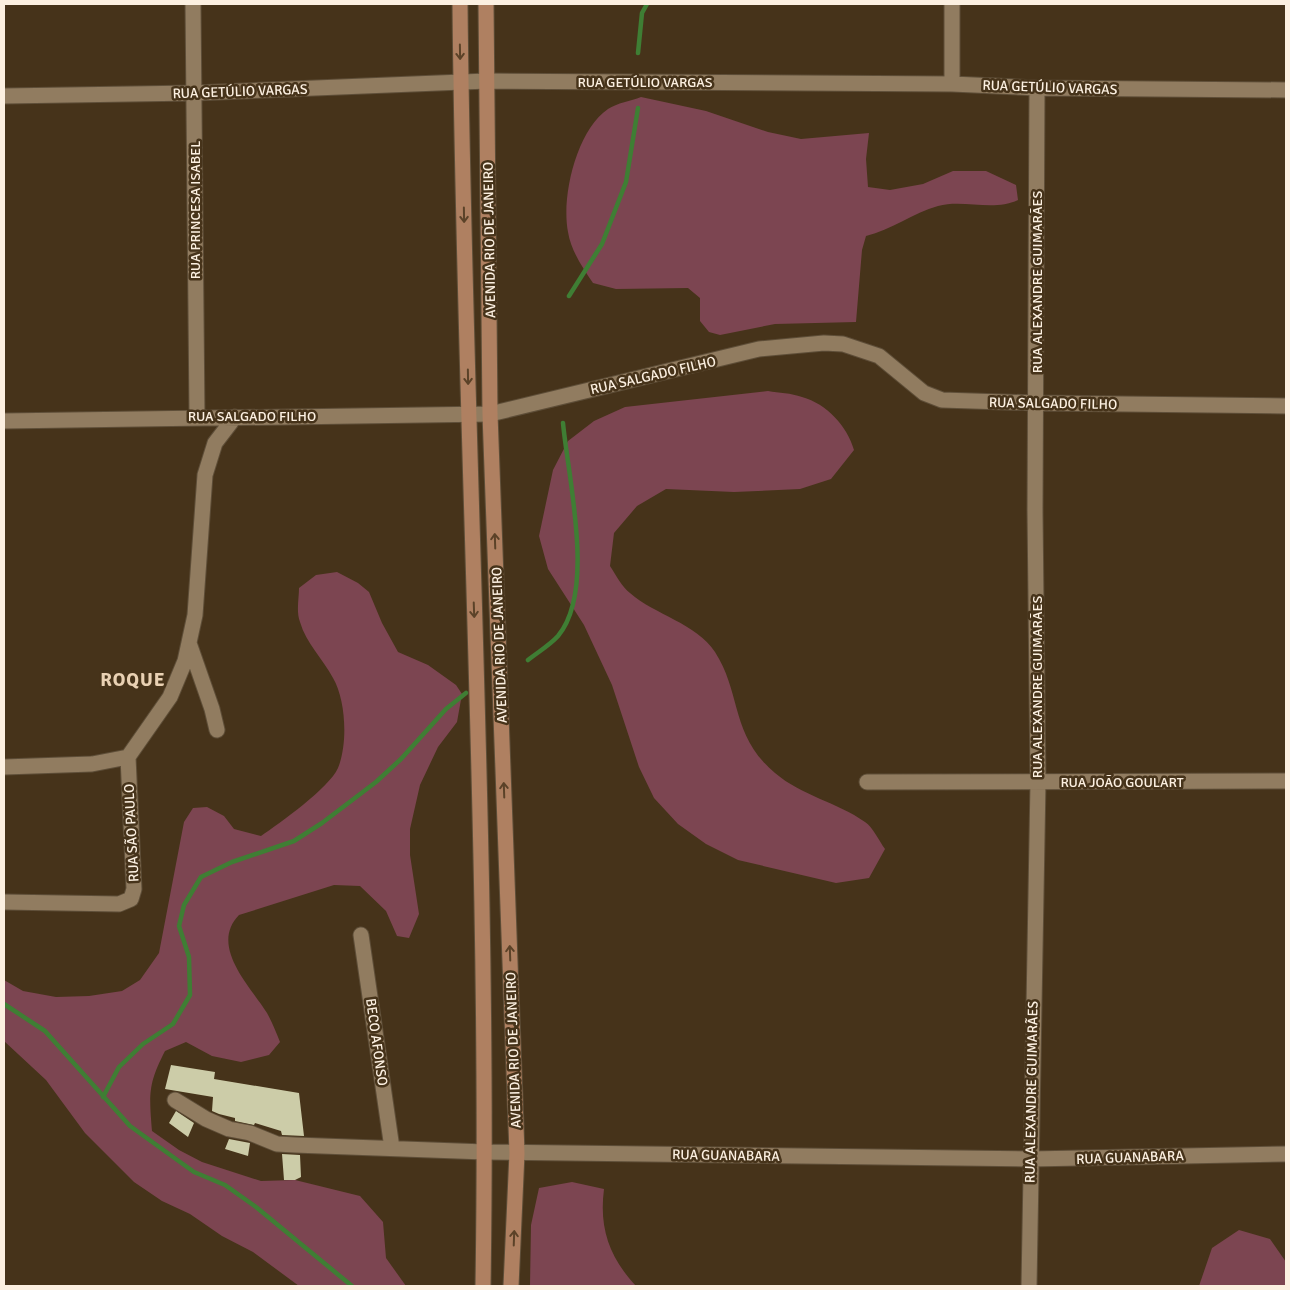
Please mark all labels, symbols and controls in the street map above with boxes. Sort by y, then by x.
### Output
one-way arrow [455,44,465,60]
street label: RUA GETÚLIO VARGAS [577,74,713,91]
street label: RUA GETÚLIO VARGAS [982,77,1118,98]
street label: RUA GETÚLIO VARGAS [172,81,308,102]
street label: RUA PRINCESA ISABEL [187,141,204,279]
street label: AVENIDA RIO DE JANEIRO [480,162,499,318]
street label: RUA ALEXANDRE GUIMARÃES [1029,191,1046,373]
one-way arrow [459,206,469,223]
street label: RUA SALGADO FILHO [589,353,718,398]
one-way arrow [463,369,473,385]
street label: RUA SALGADO FILHO [989,394,1117,413]
street label: RUA SALGADO FILHO [188,408,316,425]
one-way arrow [490,533,500,549]
street label: AVENIDA RIO DE JANEIRO [488,567,511,723]
street label: RUA ALEXANDRE GUIMARÃES [1029,596,1046,778]
one-way arrow [469,602,479,618]
district label: ROQUE [100,668,166,692]
street label: RUA JOÃO GOULART [1060,774,1184,791]
street label: RUA SÃO PAULO [120,783,143,882]
one-way arrow [499,783,509,799]
one-way arrow [505,945,515,962]
street label: AVENIDA RIO DE JANEIRO [502,972,525,1128]
street label: BECO AFONSO [362,997,391,1087]
street label: RUA ALEXANDRE GUIMARÃES [1021,1000,1042,1183]
street label: RUA GUANABARA [672,1146,780,1165]
street label: RUA GUANABARA [1076,1147,1185,1168]
one-way arrow [509,1230,518,1246]

